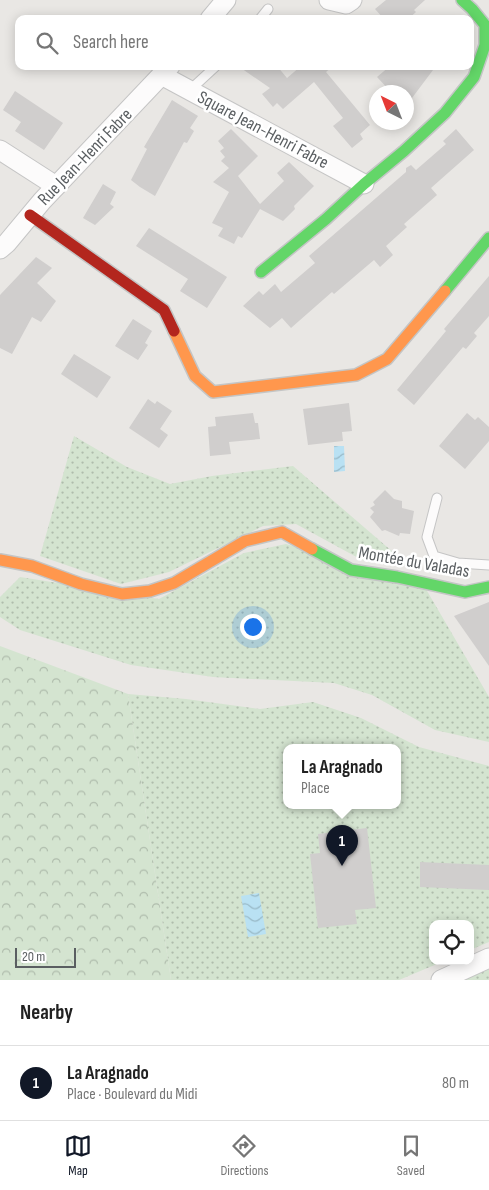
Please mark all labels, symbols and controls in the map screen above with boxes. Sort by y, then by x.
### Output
search box [15,15,474,70]
icon: search [33,29,61,57]
text: Search here [73,31,149,54]
north arrow [369,85,414,130]
street label: Square Jean-Henri Fabre [194,87,332,173]
street label: Rue Jean-Henri Fabre [33,104,137,210]
street label: Montée du Valadas [357,542,471,582]
your location [240,614,266,640]
popup [283,744,401,809]
text: La Aragnado [301,756,383,779]
text: Place [301,779,330,798]
pin: 1 [326,825,358,866]
map controls [429,920,474,965]
button: locate [429,920,474,965]
scale bar [15,945,76,968]
text: 20 m [22,948,45,965]
text: Nearby [20,1000,73,1025]
text: La Aragnado [67,1062,149,1085]
text: 1 [33,1074,39,1093]
text: 80 m [442,1074,469,1093]
text: Place · Boulevard du Midi [67,1085,197,1104]
tab: Map [64,1132,92,1179]
tab: Directions [220,1132,269,1179]
tab: Saved [397,1132,425,1179]

